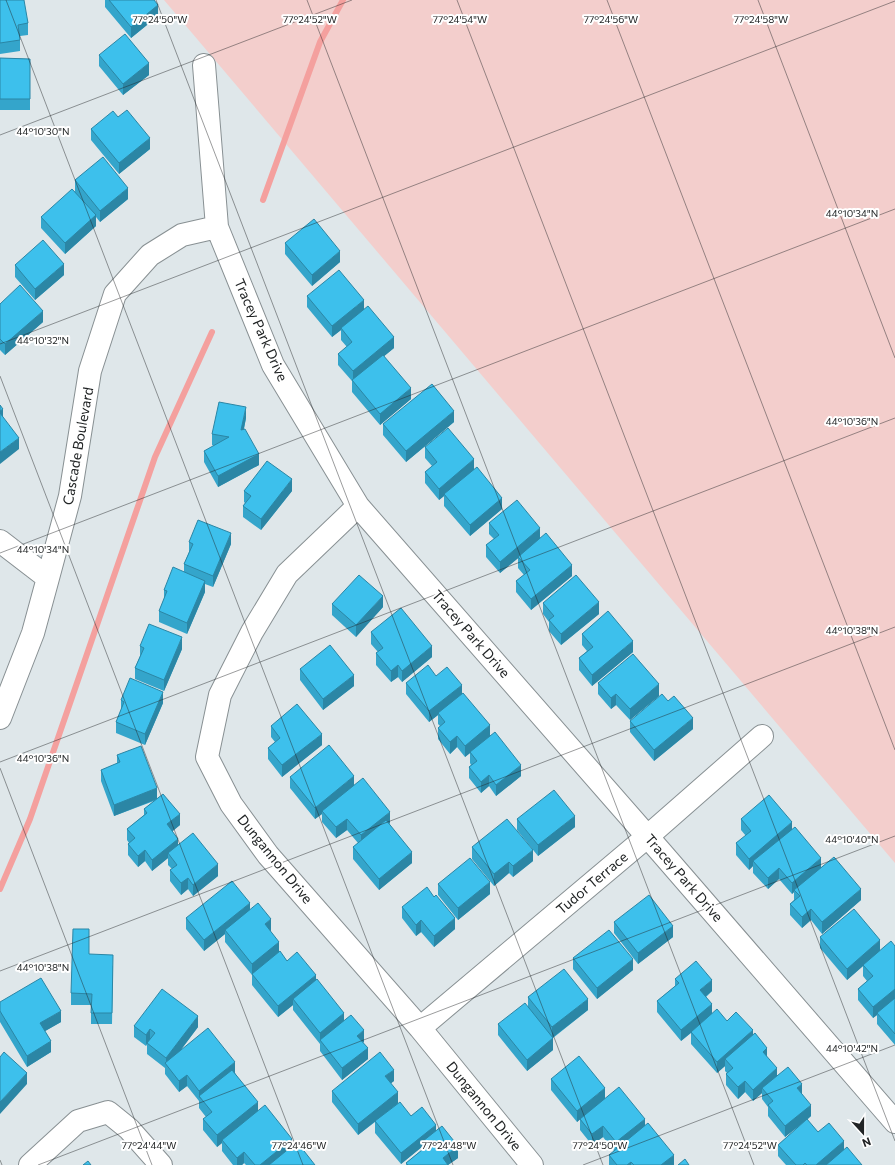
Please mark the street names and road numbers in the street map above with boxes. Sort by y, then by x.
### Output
street label: Tracey Park Drive [231,276,292,384]
street label: Cascade Boulevard [59,386,96,506]
street label: Tracey Park Drive [429,586,514,681]
street label: Dungannon Drive [234,811,317,907]
street label: Tracey Park Drive [642,830,727,925]
street label: Tudor Terrace [552,848,631,918]
street label: Dungannon Drive [443,1058,526,1154]

